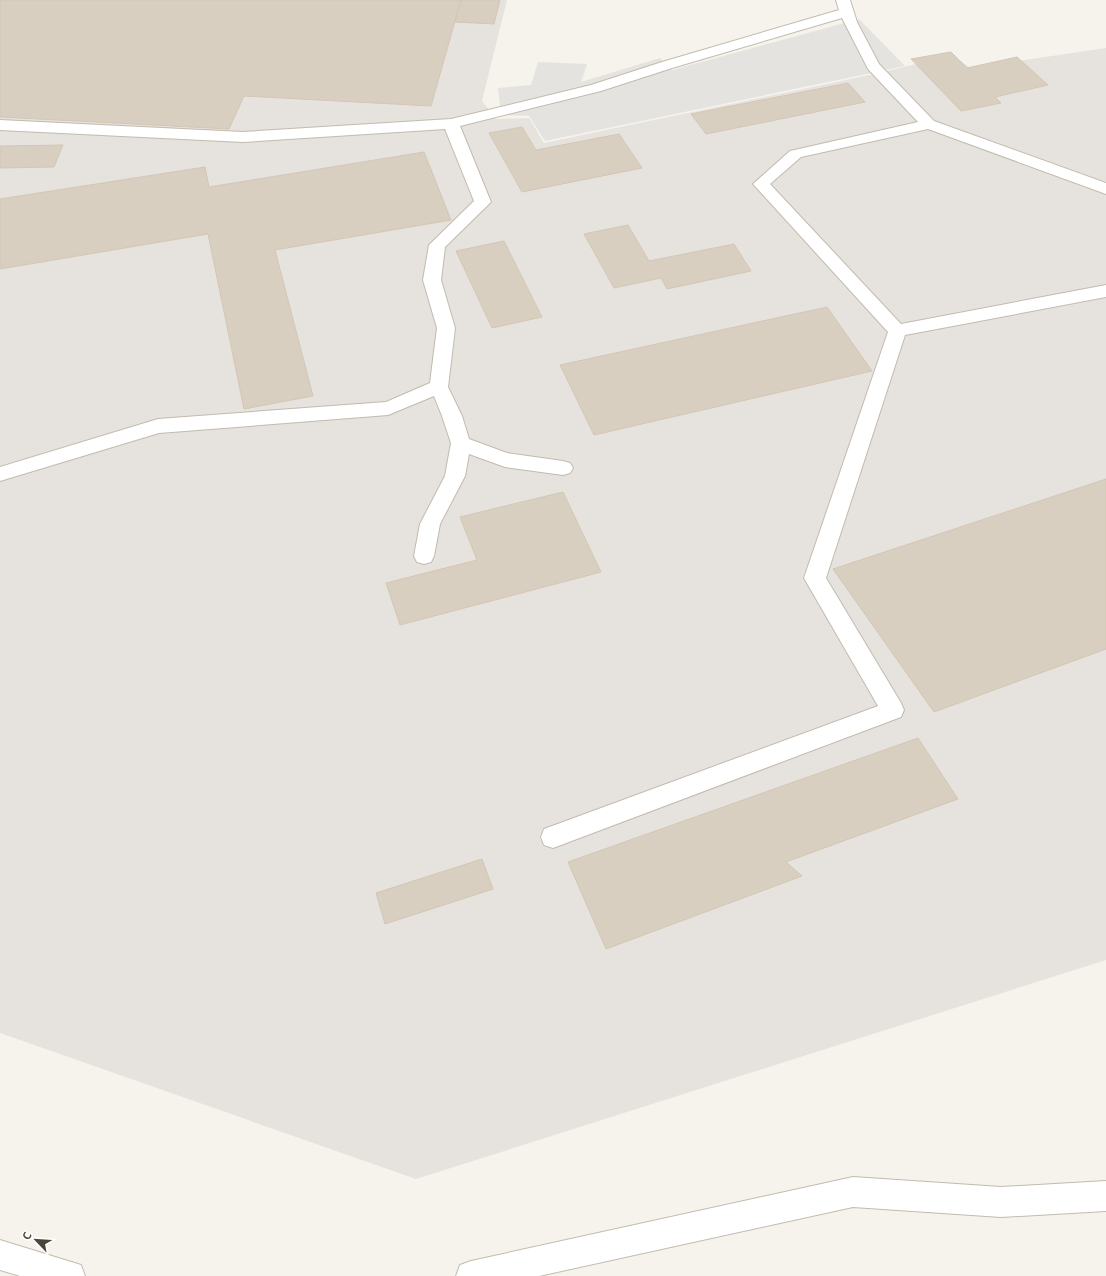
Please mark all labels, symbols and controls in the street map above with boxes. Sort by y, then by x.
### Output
north arrow [16,1220,56,1260]
text: С [18,1229,35,1242]

